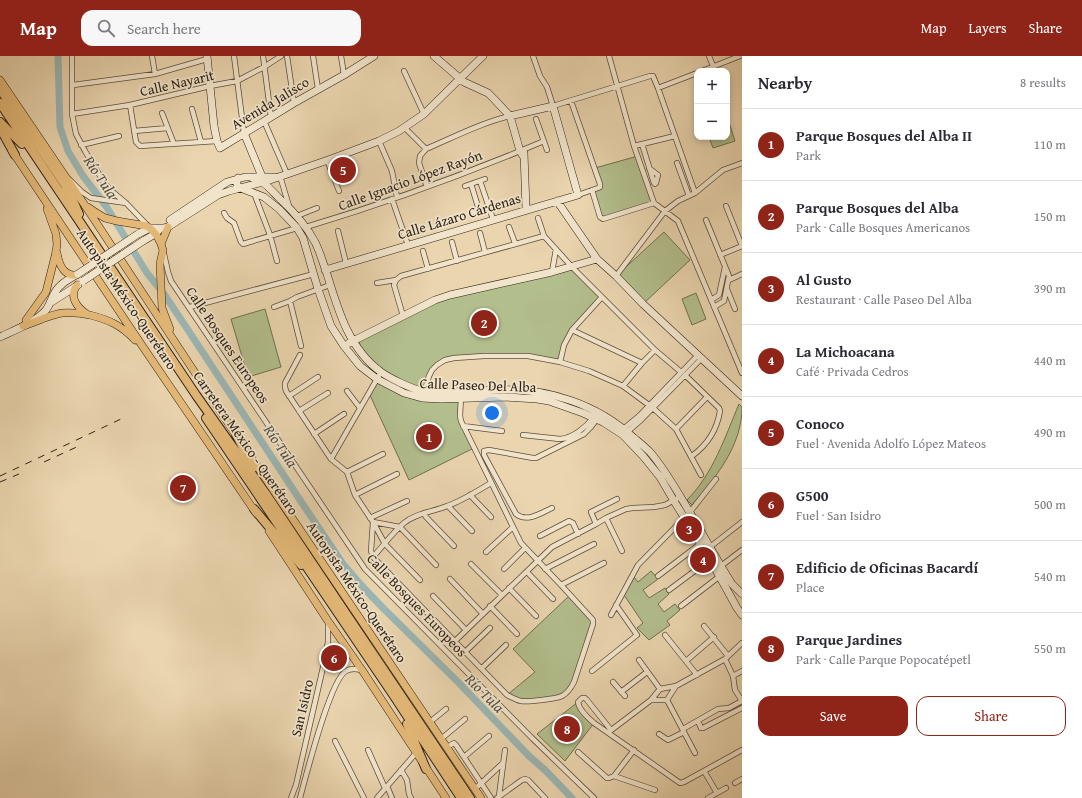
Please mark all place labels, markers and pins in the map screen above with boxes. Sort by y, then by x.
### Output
pin: 5 [330,155,356,185]
pin: 2 [471,308,497,338]
pin: 1 [416,422,442,452]
pin: 7 [170,473,196,503]
pin: 3 [676,514,702,544]
pin: 4 [690,545,716,575]
pin: 6 [321,643,347,673]
pin: 8 [554,714,580,744]

